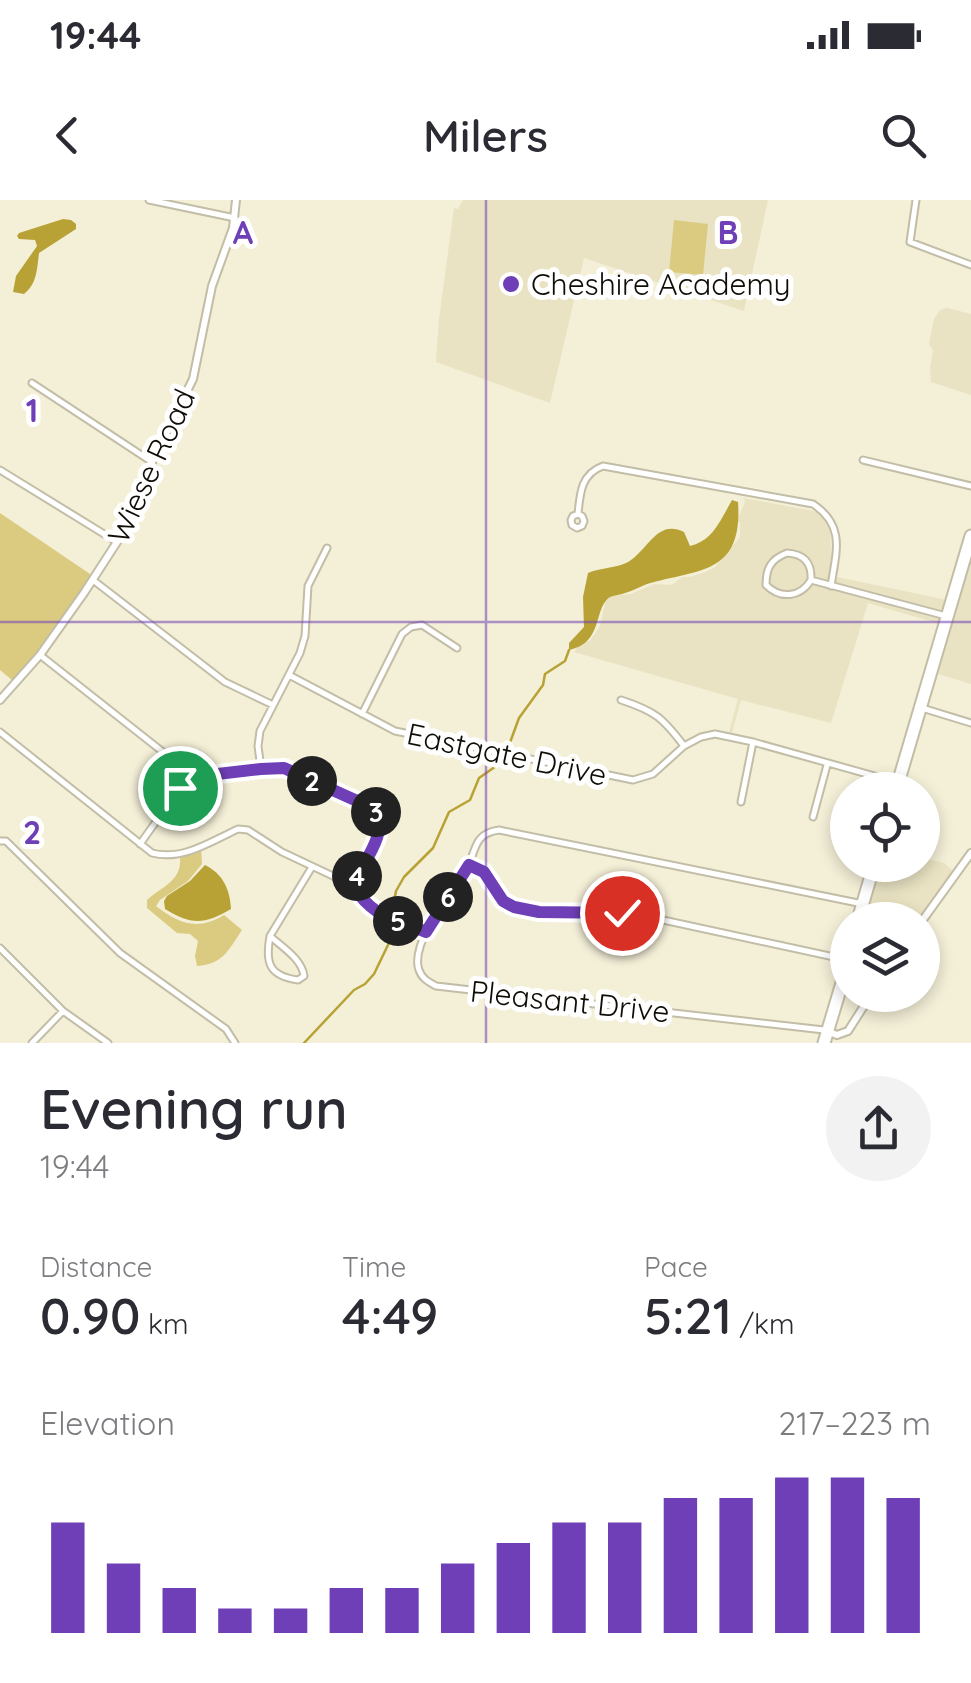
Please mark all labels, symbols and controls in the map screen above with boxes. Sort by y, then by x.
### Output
text: 19:44 [50,11,141,59]
text: Milers [423,107,548,163]
icon: back [40,108,95,163]
icon: search [876,108,931,163]
text: A [233,212,254,252]
text: B [718,212,738,252]
place label: Cheshire Academy [531,265,791,303]
marker: Cheshire Academy [500,273,522,295]
street label: Wiese Road [99,383,203,549]
text: 1 [26,390,38,430]
street label: Eastgate Drive [404,714,610,794]
pin [138,746,223,831]
pin: 2 [287,756,337,806]
icon: arrive [153,761,208,816]
text: 2 [304,763,320,798]
map controls [830,772,940,1012]
button: locate [830,772,940,882]
pin: 3 [351,787,401,837]
text: 3 [368,794,384,829]
text: 2 [23,812,41,852]
pin: 4 [332,851,382,901]
text: 4 [349,858,365,893]
pin [580,871,665,956]
pin: 6 [423,872,473,922]
text: 6 [440,879,456,914]
icon: check [595,886,650,941]
pin: 5 [373,896,423,946]
button: layers [830,902,940,1012]
text: 5 [390,903,406,938]
street label: Pleasant Drive [468,972,672,1030]
text: Evening run [40,1074,348,1143]
button: share [826,1076,931,1181]
text: 19:44 [40,1146,109,1186]
text: Distance [40,1249,152,1284]
text: Time [342,1249,406,1284]
text: Pace [644,1249,708,1284]
text: 0.90 [40,1284,140,1347]
text: 4:49 [342,1284,438,1347]
text: 5:21 [644,1284,732,1347]
text: km [140,1306,189,1341]
text: /km [732,1306,795,1341]
text: Elevation [40,1403,175,1443]
text: 217–223 m [779,1403,931,1443]

